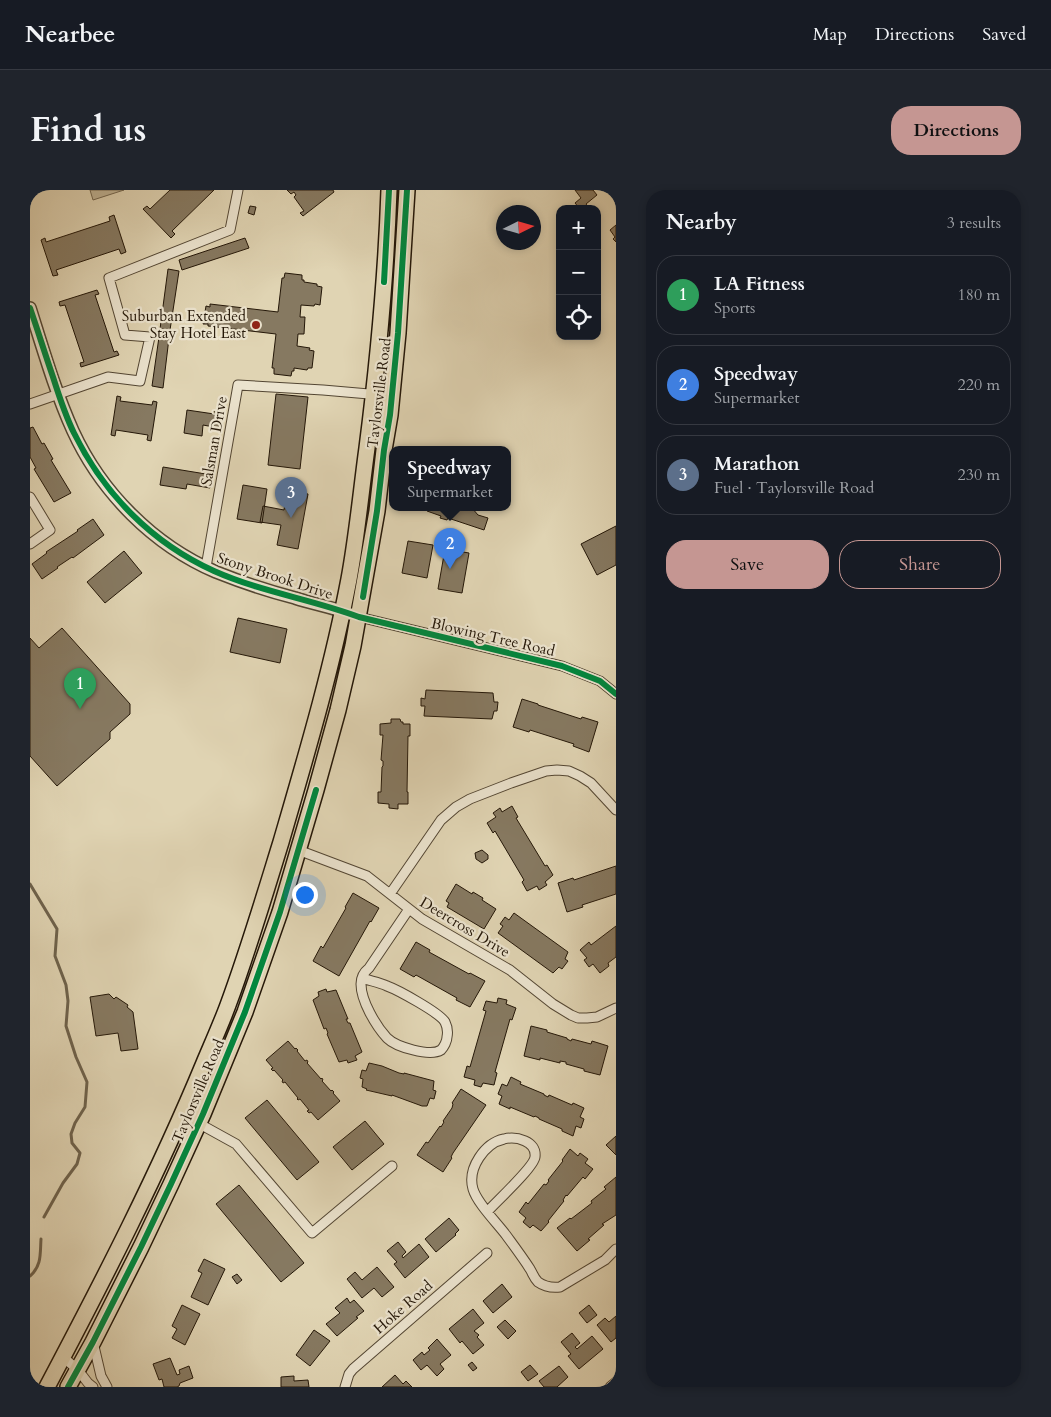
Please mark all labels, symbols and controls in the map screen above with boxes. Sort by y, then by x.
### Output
text: Nearbee [25,18,115,51]
text: Map [813,22,847,47]
text: Directions [875,22,954,47]
text: Saved [982,22,1026,47]
text: Find us [30,106,146,154]
button: Directions [891,106,1021,155]
north arrow [496,205,541,250]
map controls [556,205,601,340]
button: + [556,205,601,250]
text: Nearby [666,208,737,237]
text: 3 results [947,212,1001,234]
button: − [556,250,601,295]
text: LA Fitness [714,271,805,297]
text: 1 [679,284,687,306]
text: 180 m [958,284,1000,306]
button: locate [556,295,601,340]
text: Sports [714,297,755,319]
place label: Suburban Extended Stay Hotel East [122,306,246,343]
marker: Suburban Extended Stay Hotel East [250,319,262,331]
street label: Taylorsville Road [362,337,396,449]
text: Speedway [714,361,798,387]
text: 2 [679,374,687,396]
text: 220 m [958,374,1000,396]
text: Supermarket [714,387,800,409]
street label: Salsman Drive [196,394,232,487]
popup [389,446,511,511]
text: Marathon [714,451,800,477]
text: Speedway [407,455,491,481]
text: 3 [679,464,687,486]
text: 230 m [958,464,1000,486]
pin: 3 [275,477,307,518]
text: Fuel · Taylorsville Road [714,477,874,499]
text: Supermarket [407,481,493,503]
pin: 2 [434,528,466,569]
button: Save [666,540,829,589]
button: Share [839,540,1001,589]
street label: Stony Brook Drive [214,548,336,604]
street label: Blowing Tree Road [429,613,557,661]
pin: 1 [64,668,96,709]
your location [292,882,318,908]
street label: Deercross Drive [416,892,514,962]
street label: Taylorsville Road [167,1036,229,1146]
street label: Hoke Road [369,1276,437,1338]

